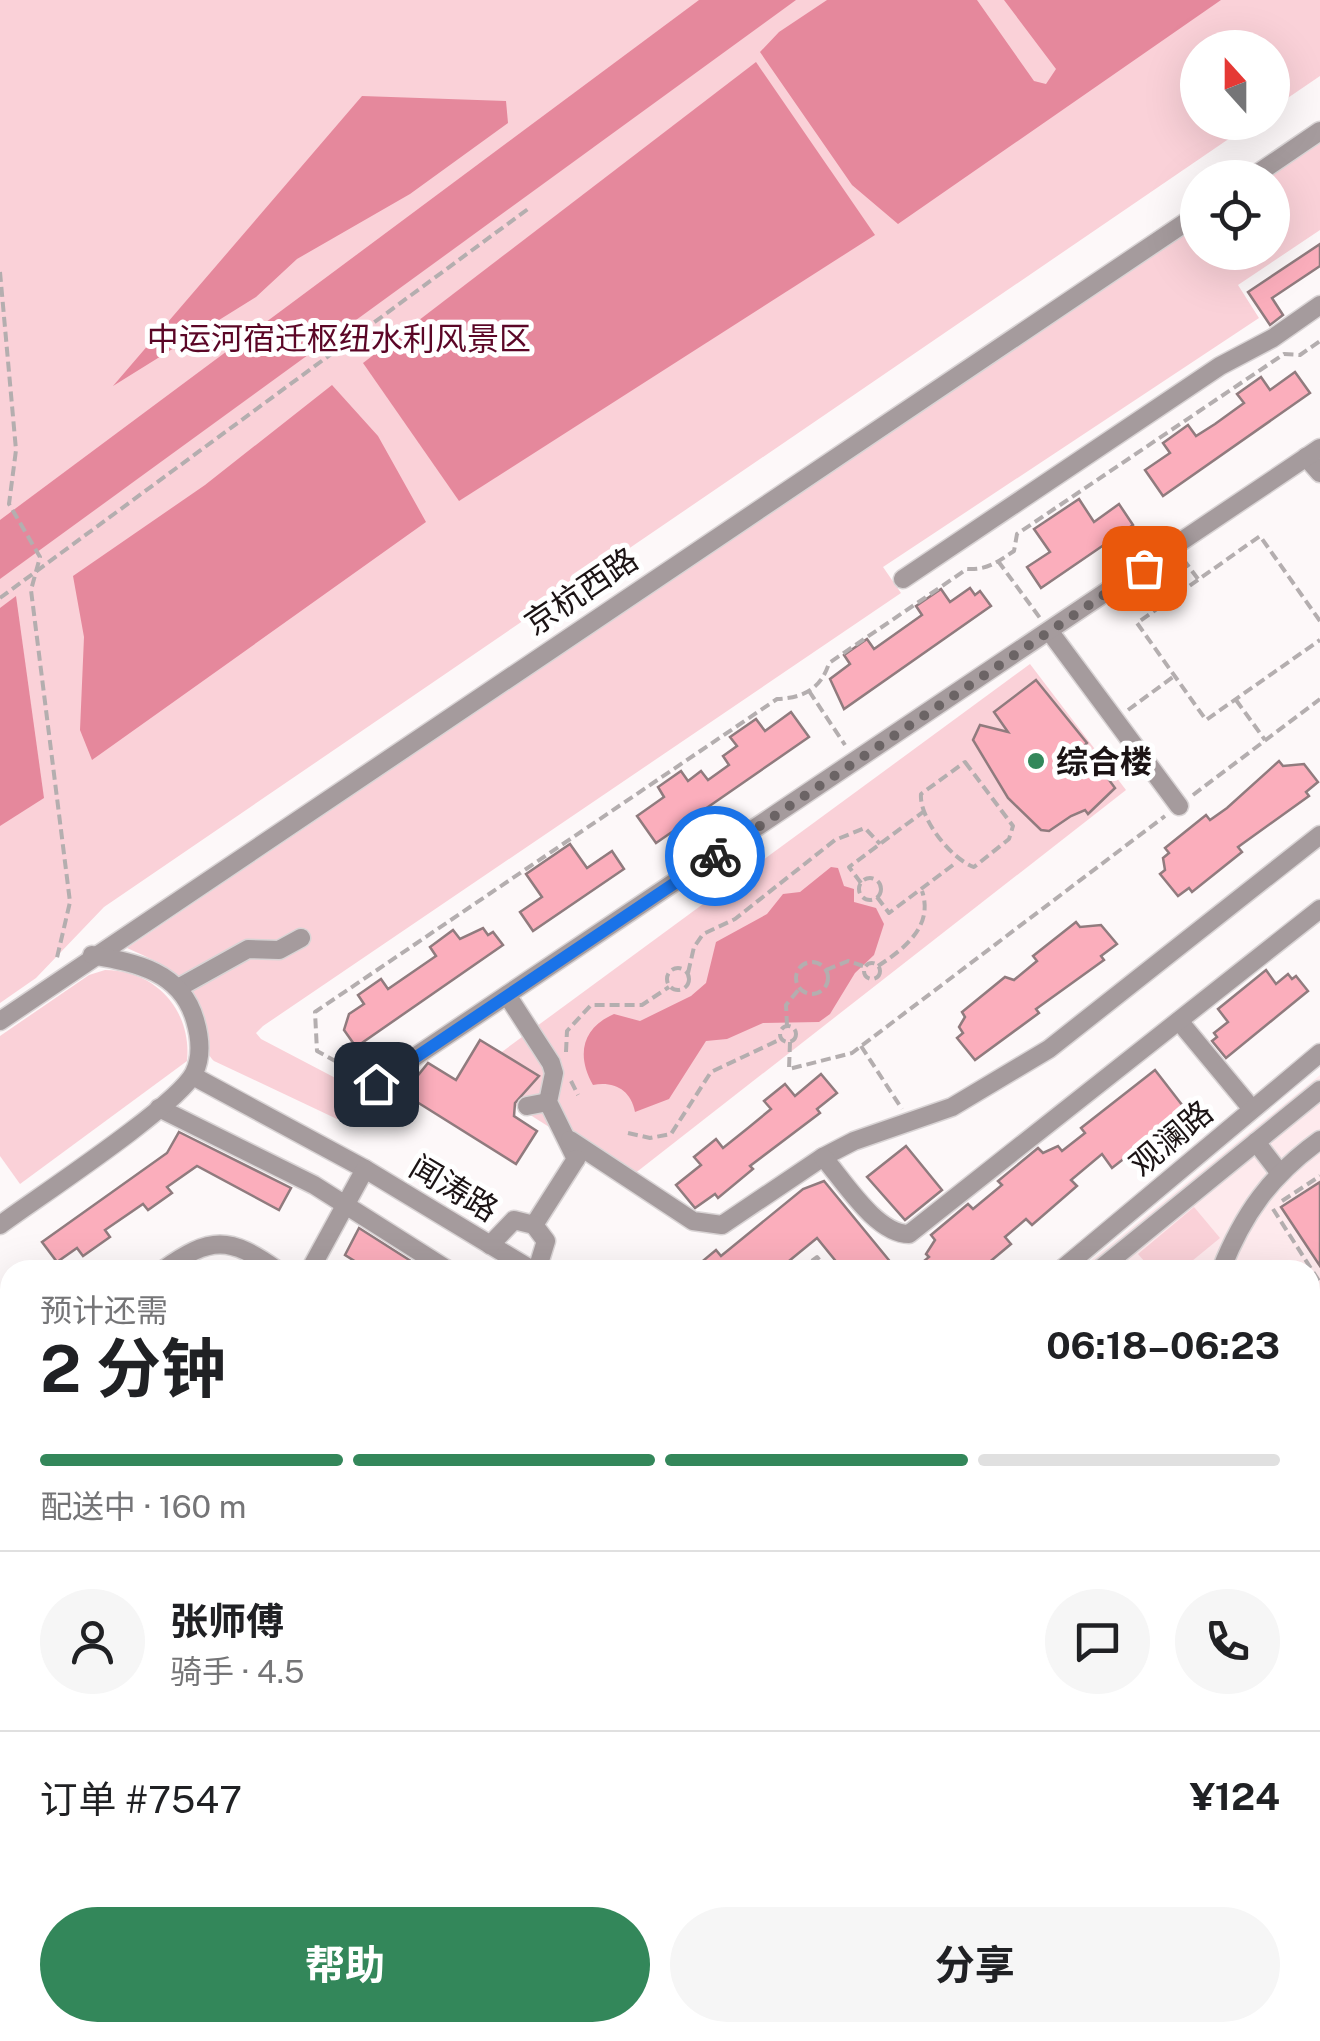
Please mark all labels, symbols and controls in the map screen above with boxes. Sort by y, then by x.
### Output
north arrow [1180,30,1290,140]
map controls [1180,30,1290,270]
button: locate [1180,160,1290,270]
park label: 中运河宿迁枢纽水利风景区 [147,320,531,357]
pin [1102,526,1187,611]
street label: 京杭西路 [518,540,644,642]
icon: bag [1117,541,1172,596]
place label: 综合楼 [1056,743,1152,780]
marker: 综合楼 [1025,750,1047,772]
courier [665,806,765,906]
icon: bike [688,829,743,884]
pin [334,1042,419,1127]
icon: home [349,1057,404,1112]
street label: 观澜路 [1122,1093,1220,1183]
street label: 闻涛路 [403,1147,505,1229]
text: 预计还需 [40,1292,168,1329]
text: 06:18–06:23 [1046,1323,1280,1368]
text: 2 分钟 [40,1330,226,1407]
text: 配送中 · 160 m [40,1488,246,1525]
button: person [40,1589,145,1694]
button: chat [1045,1589,1150,1694]
button: phone [1175,1589,1280,1694]
text: 张师傅 [170,1599,284,1644]
text: 骑手 · 4.5 [170,1653,305,1690]
text: ¥124 [1190,1774,1280,1819]
text: 订单 #7547 [40,1777,242,1822]
button: 帮助 [40,1907,650,2022]
button: 分享 [670,1907,1280,2022]

